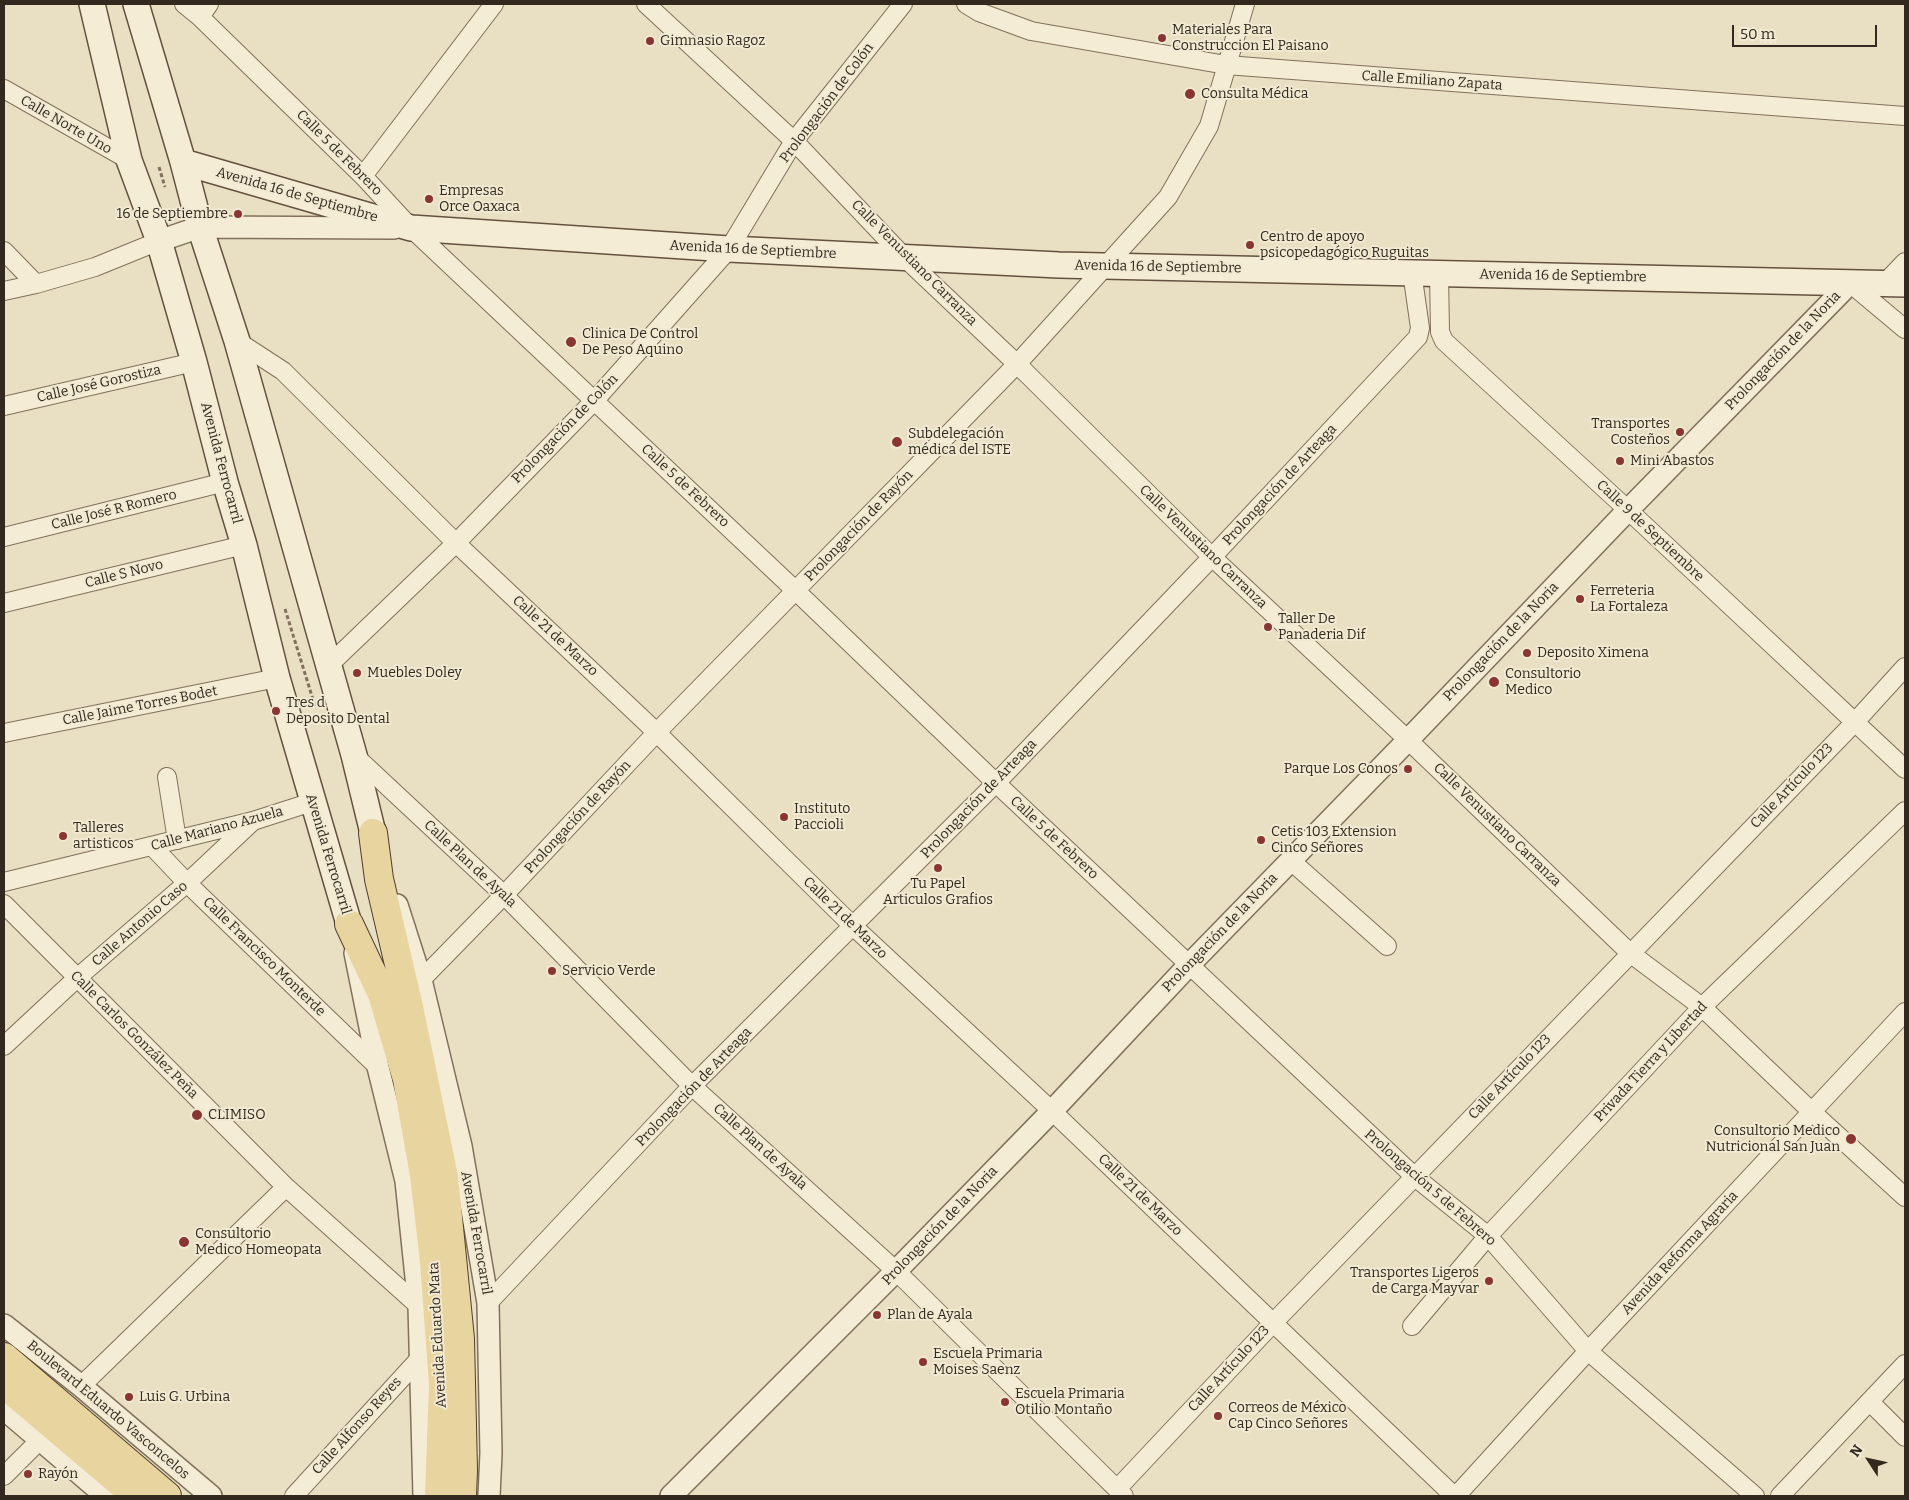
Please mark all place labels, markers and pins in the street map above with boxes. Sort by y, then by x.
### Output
place label: Materiales Para Construccion El Paisano [1172,22,1329,54]
marker: Materiales Para Construccion El Paisano [1156,32,1168,44]
place label: Gimnasio Ragoz [660,33,765,49]
marker: Gimnasio Ragoz [644,35,656,47]
place label: Consulta Médica [1201,86,1308,102]
marker: Consulta Médica [1183,87,1197,101]
place label: Empresas Orce Oaxaca [439,183,520,216]
marker: Empresas Orce Oaxaca [423,193,435,205]
place label: 16 de Septiembre [116,206,228,222]
marker: 16 de Septiembre [232,208,244,220]
place label: Centro de apoyo psicopedagógico Ruguitas [1260,229,1429,262]
marker: Centro de apoyo psicopedagógico Ruguitas [1244,239,1256,251]
place label: Clinica De Control De Peso Aquino [582,326,698,358]
marker: Clinica De Control De Peso Aquino [564,335,578,349]
place label: Transportes Costeños [1591,416,1670,448]
place label: Subdelegación médica del ISTE [908,426,1011,458]
marker: Transportes Costeños [1674,426,1686,438]
marker: Subdelegación médica del ISTE [890,435,904,449]
place label: Mini Abastos [1630,453,1714,469]
marker: Mini Abastos [1614,455,1626,467]
place label: Ferreteria La Fortaleza [1590,583,1668,616]
marker: Ferreteria La Fortaleza [1574,593,1586,605]
place label: Taller De Panaderia Dif [1278,611,1365,644]
marker: Taller De Panaderia Dif [1262,621,1274,633]
place label: Deposito Ximena [1537,645,1649,661]
marker: Deposito Ximena [1521,647,1533,659]
place label: Muebles Doley [367,665,462,681]
place label: Consultorio Medico [1505,666,1581,699]
marker: Muebles Doley [351,667,363,679]
marker: Consultorio Medico [1487,675,1501,689]
place label: Tres d Deposito Dental [286,695,390,728]
marker: Tres d Deposito Dental [270,705,282,717]
place label: Parque Los Conos [1284,761,1398,777]
marker: Parque Los Conos [1402,763,1414,775]
place label: Instituto Paccioli [794,801,850,834]
marker: Instituto Paccioli [778,811,790,823]
place label: Talleres artisticos [73,820,134,852]
place label: Cetis 103 Extension Cinco Señores [1271,824,1396,856]
marker: Talleres artisticos [57,830,69,842]
marker: Cetis 103 Extension Cinco Señores [1255,834,1267,846]
marker: Tu Papel Articulos Grafios [932,862,944,874]
place label: Tu Papel Articulos Grafios [883,876,993,909]
place label: Servicio Verde [562,963,656,979]
marker: Servicio Verde [546,965,558,977]
place label: CLIMISO [208,1107,266,1123]
marker: CLIMISO [190,1108,204,1122]
place label: Consultorio Medico Nutricional San Juan [1705,1123,1840,1156]
marker: Consultorio Medico Nutricional San Juan [1844,1132,1858,1146]
place label: Consultorio Medico Homeopata [195,1226,322,1258]
marker: Consultorio Medico Homeopata [177,1235,191,1249]
place label: Transportes Ligeros de Carga Mayvar [1350,1265,1479,1298]
marker: Transportes Ligeros de Carga Mayvar [1483,1275,1495,1287]
place label: Plan de Ayala [887,1307,973,1323]
marker: Plan de Ayala [871,1309,883,1321]
place label: Escuela Primaria Moises Saenz [933,1346,1043,1378]
marker: Escuela Primaria Moises Saenz [917,1356,929,1368]
place label: Escuela Primaria Otilio Montaño [1015,1386,1125,1418]
place label: Luis G. Urbina [139,1389,230,1405]
marker: Luis G. Urbina [123,1391,135,1403]
marker: Escuela Primaria Otilio Montaño [999,1396,1011,1408]
place label: Correos de México Cap Cinco Señores [1228,1400,1348,1432]
marker: Correos de México Cap Cinco Señores [1212,1410,1224,1422]
place label: Rayón [38,1466,78,1482]
marker: Rayón [22,1468,34,1480]

